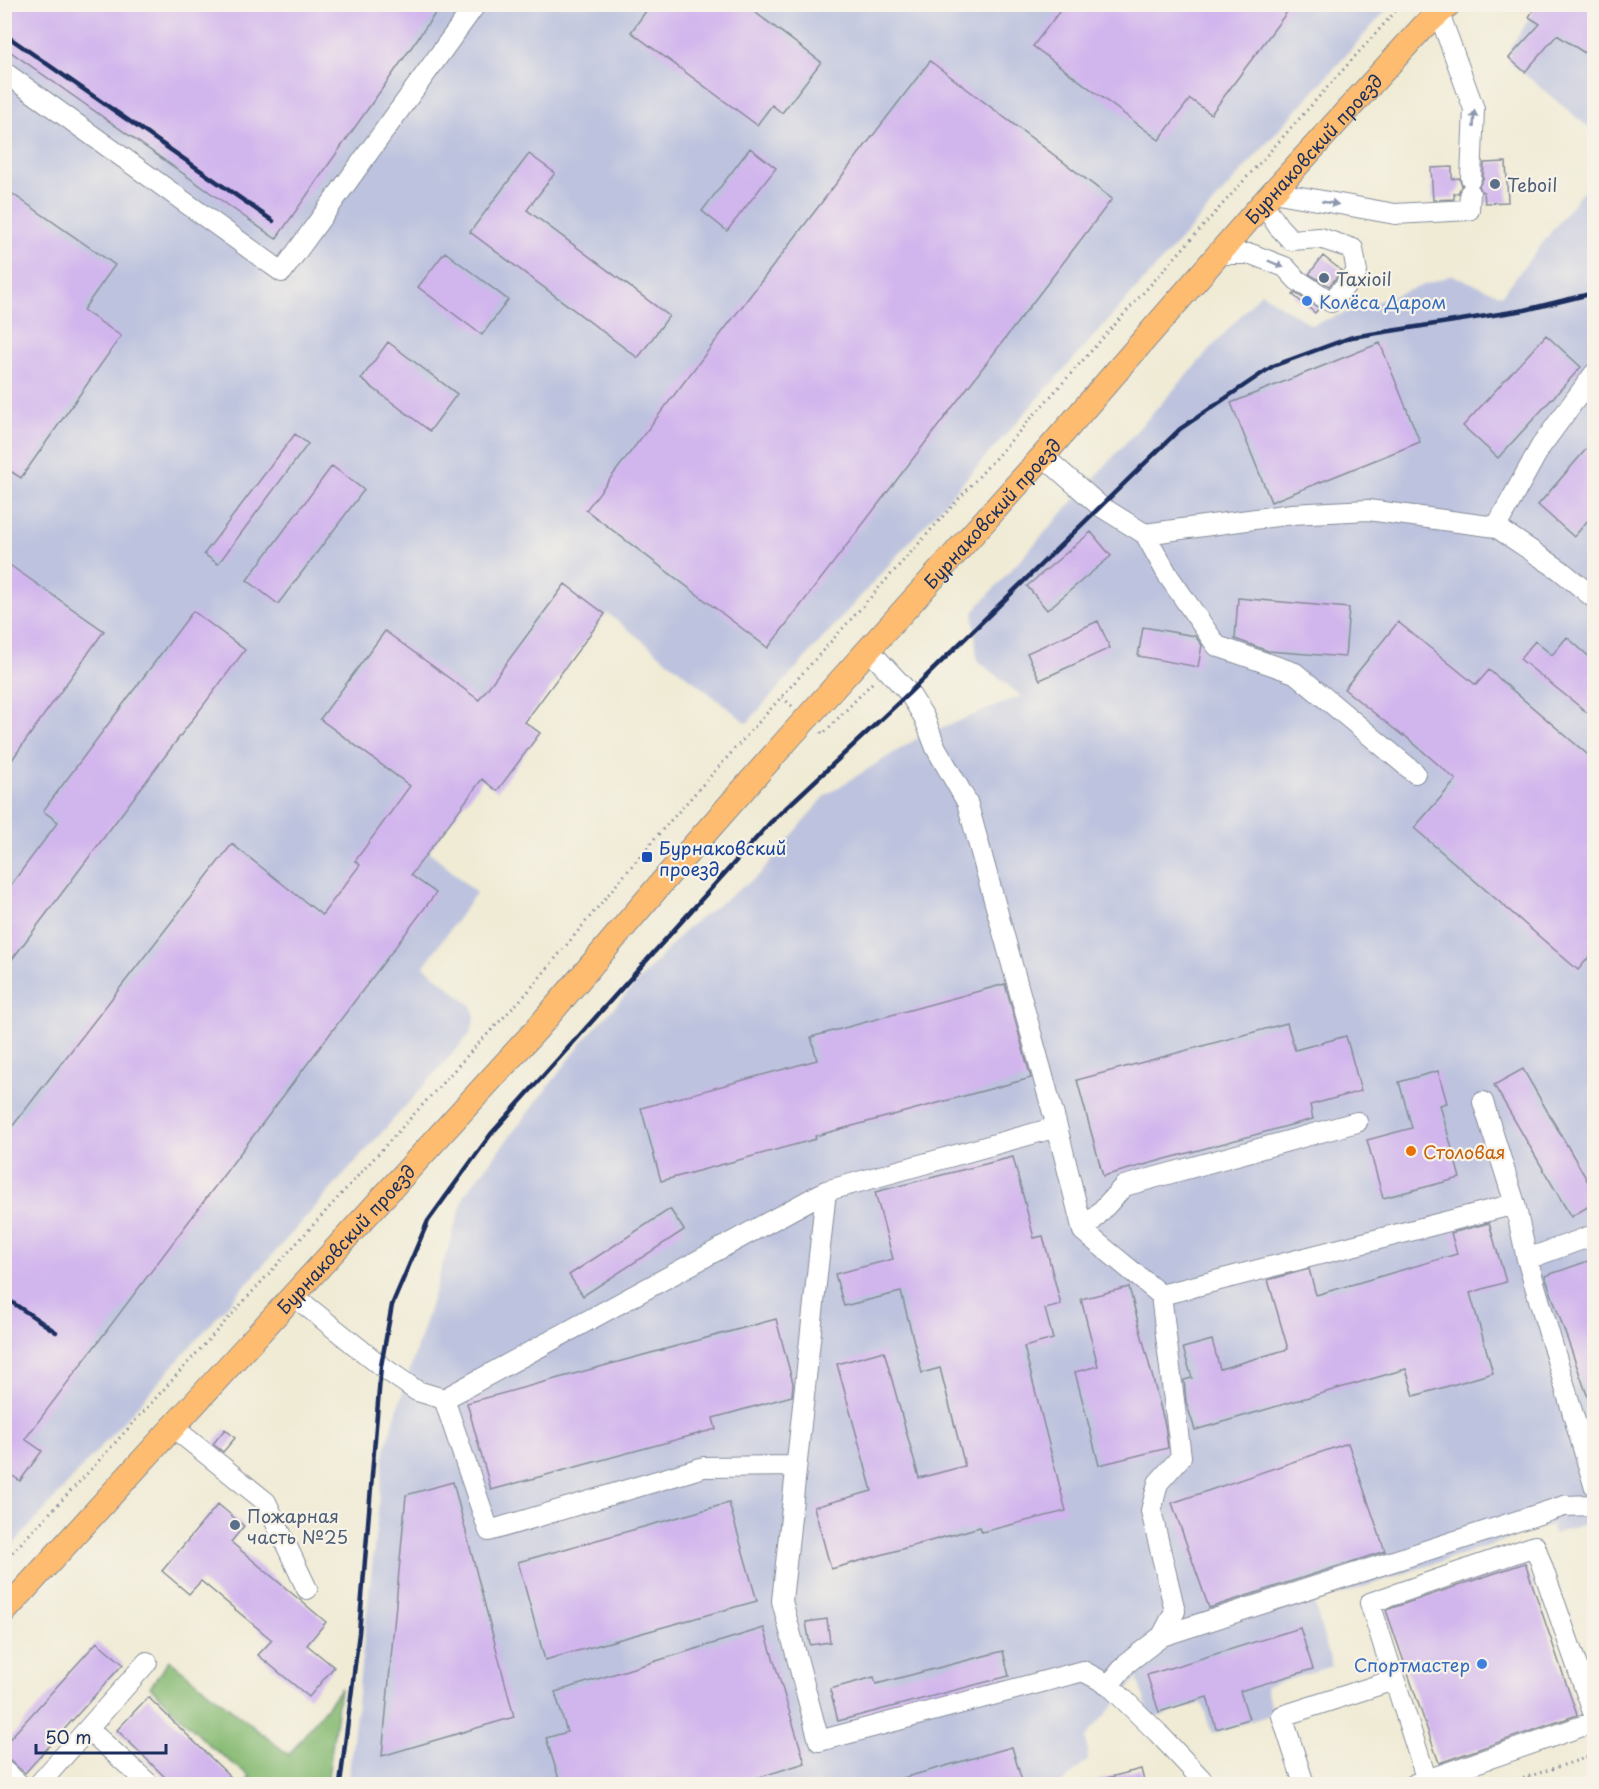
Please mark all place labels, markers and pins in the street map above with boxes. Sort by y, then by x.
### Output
place label: Teboil [1507,171,1557,198]
marker: Teboil [1488,177,1502,191]
place label: Taxioil [1336,265,1392,292]
marker: Taxioil [1317,271,1331,285]
place label: Колёса Даром [1319,288,1446,315]
marker: Колёса Даром [1300,294,1314,308]
place label: Бурнаковский проезд [659,834,787,882]
marker: Бурнаковский проезд [640,850,654,864]
place label: Столовая [1423,1138,1506,1165]
marker: Столовая [1404,1144,1418,1158]
place label: Пожарная часть №25 [247,1502,348,1550]
marker: Пожарная часть №25 [228,1518,242,1532]
place label: Спортмастер [1354,1651,1470,1678]
marker: Спортмастер [1475,1657,1489,1671]

